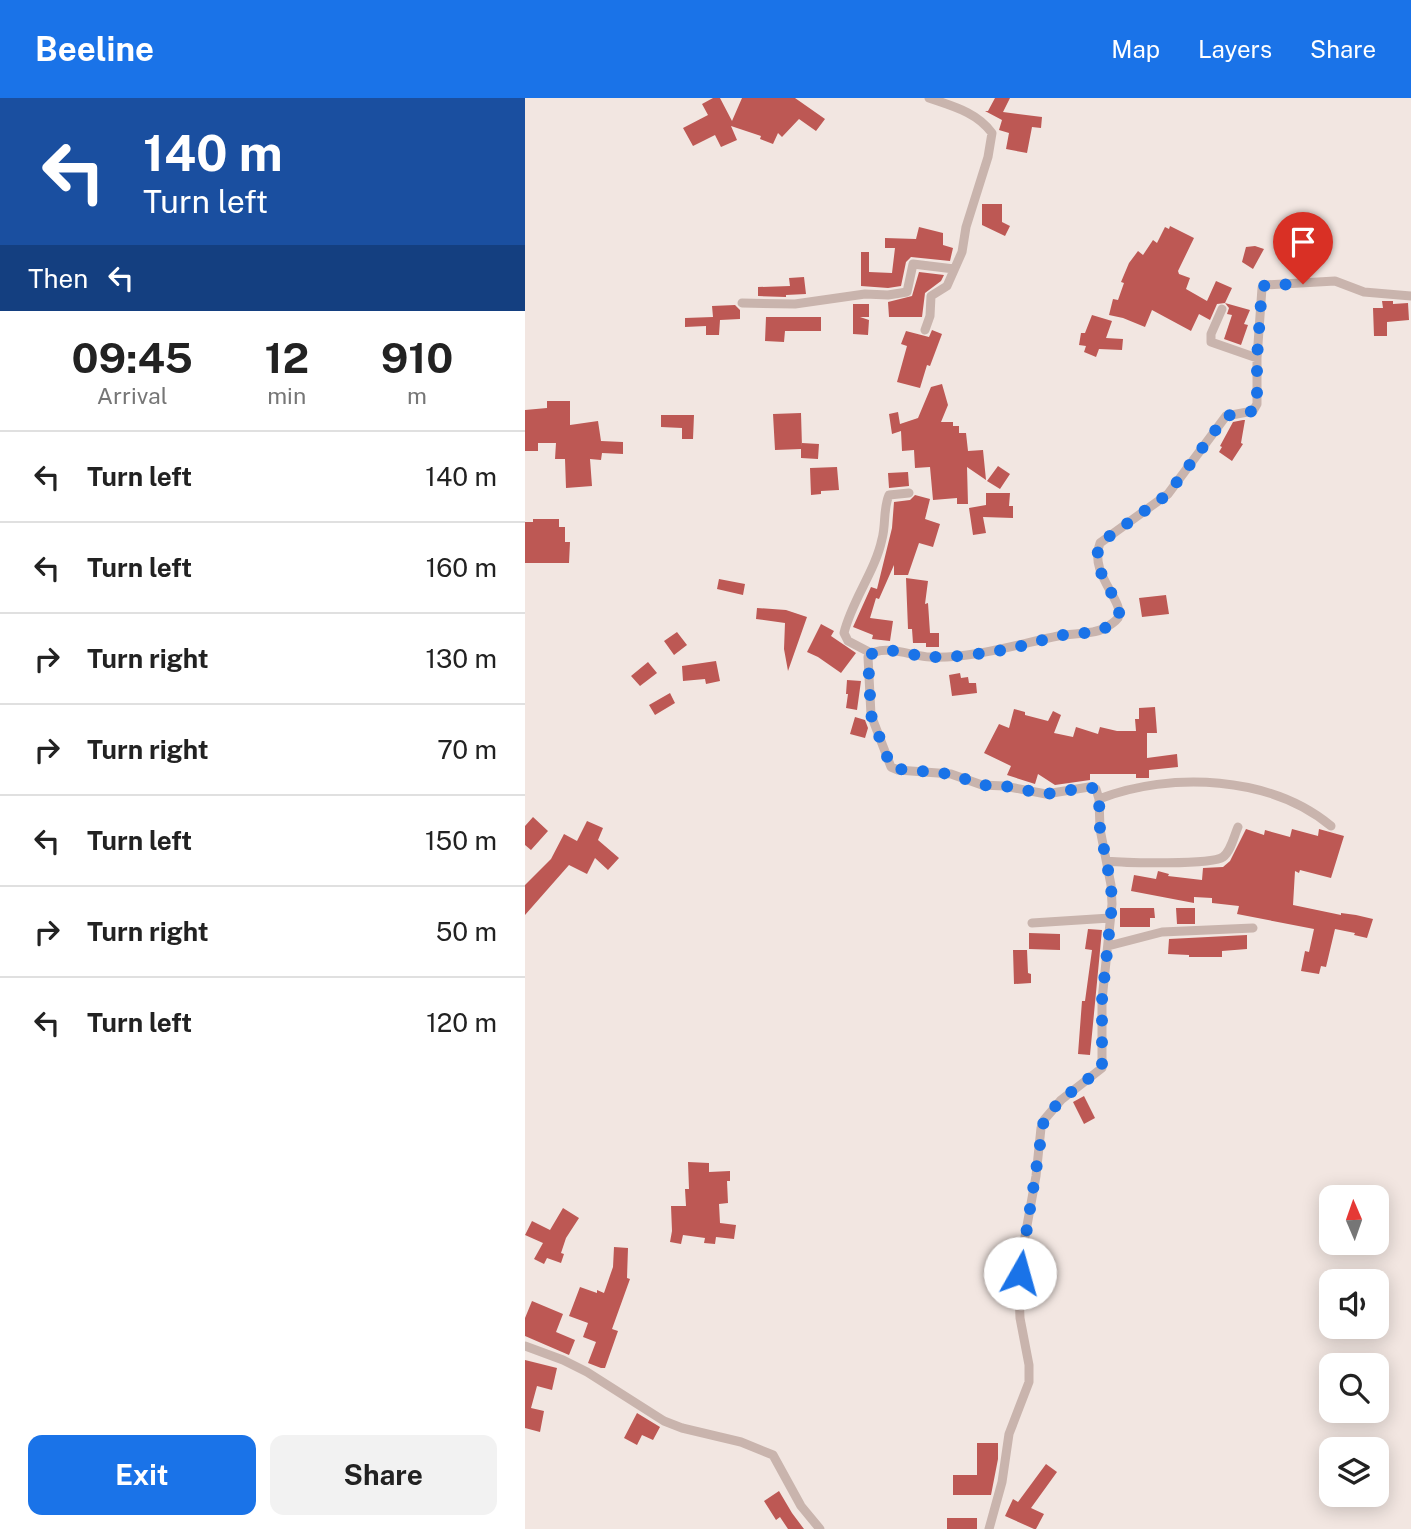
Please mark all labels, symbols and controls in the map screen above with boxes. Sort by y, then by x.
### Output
text: Beeline [35,30,154,68]
text: Map [1111,35,1160,63]
text: Layers [1198,35,1272,63]
text: Share [1310,35,1376,63]
text: 140 m [143,124,283,182]
icon: left [28,126,119,217]
text: Turn left [143,183,268,220]
pin [1273,212,1333,284]
icon: arrive [1284,223,1322,261]
icon: left [102,259,140,297]
text: Then [28,263,88,294]
text: 09:45 [72,333,193,382]
text: 12 [264,333,309,382]
text: 910 [381,333,453,382]
text: Arrival [97,382,168,409]
text: min [267,382,306,409]
text: m [407,382,427,409]
icon: left [28,458,66,496]
text: Turn left [87,461,192,492]
text: 140 m [425,461,497,492]
icon: left [28,549,66,587]
text: Turn left [87,552,192,583]
text: 160 m [426,552,497,583]
icon: right [28,640,66,678]
text: Turn right [87,643,209,674]
text: 130 m [425,643,497,674]
icon: right [28,731,66,769]
text: Turn right [87,734,209,765]
text: 70 m [437,734,497,765]
icon: left [28,822,66,860]
text: Turn left [87,825,192,856]
text: 150 m [425,825,497,856]
icon: right [28,913,66,951]
text: Turn right [87,916,209,947]
text: 50 m [436,916,497,947]
icon: left [28,1004,66,1042]
text: Turn left [87,1007,192,1038]
text: 120 m [426,1007,497,1038]
north arrow [1319,1185,1389,1255]
map controls [1319,1185,1389,1507]
position arrow [983,1236,1057,1310]
button: sound [1319,1269,1389,1339]
button: search [1319,1353,1389,1423]
button: Exit [28,1435,256,1515]
button: Share [270,1435,497,1515]
button: layers [1319,1437,1389,1507]

